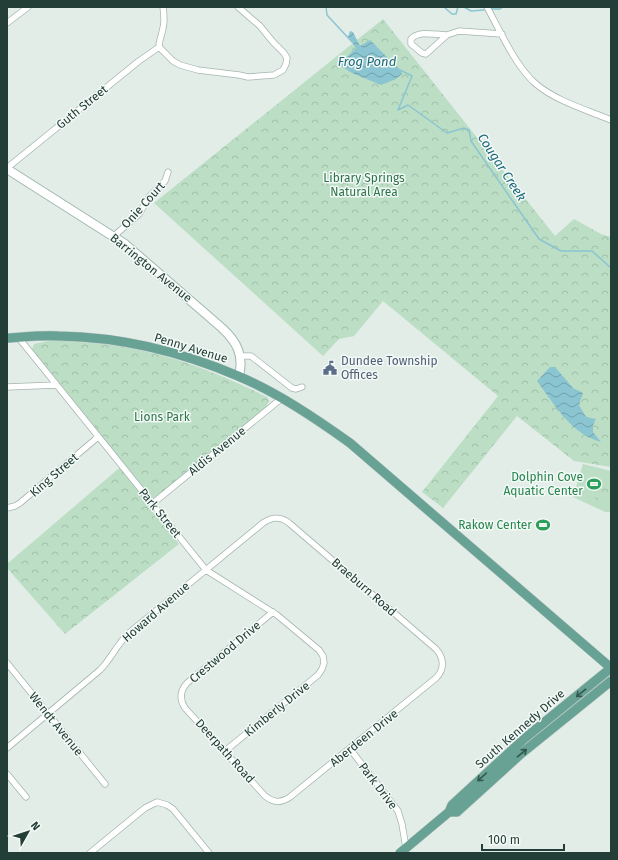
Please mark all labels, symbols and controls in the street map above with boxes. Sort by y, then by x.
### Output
water label: Frog Pond [338,54,397,69]
street label: Guth Street [54,82,111,132]
water label: Cougar Creek [475,131,529,203]
park label: Library Springs Natural Area [323,171,405,199]
street label: Onie Court [118,178,168,231]
street label: Barrington Avenue [107,231,195,305]
street label: Penny Avenue [153,330,229,366]
place label: Dundee Township Offices [341,354,438,382]
public building icon: Dundee Township Offices [322,360,338,376]
park label: Lions Park [134,410,191,424]
street label: Aldis Avenue [186,424,248,478]
street label: King Street [27,450,82,500]
place label: Dolphin Cove Aquatic Center [503,470,583,498]
sports icon: Dolphin Cove Aquatic Center [586,476,602,492]
street label: Park Street [136,486,185,541]
sports icon: Rakow Center [535,517,551,533]
place label: Rakow Center [458,518,532,532]
street label: Braeburn Road [329,555,399,619]
street label: Howard Avenue [119,579,193,645]
street label: Crestwood Drive [187,618,263,686]
street label: Kimberly Drive [242,678,312,740]
street label: South Kennedy Drive [473,686,567,772]
one-way arrow [575,688,586,697]
street label: Wendt Avenue [26,689,86,759]
street label: Aberdeen Drive [327,706,401,770]
street label: Deerpath Road [193,716,257,786]
one-way arrow [517,749,527,758]
street label: Park Drive [356,760,400,812]
one-way arrow [477,772,487,781]
north arrow [8,812,48,852]
text: N [28,819,43,833]
scale bar [482,826,564,852]
text: 100 m [488,833,520,847]

